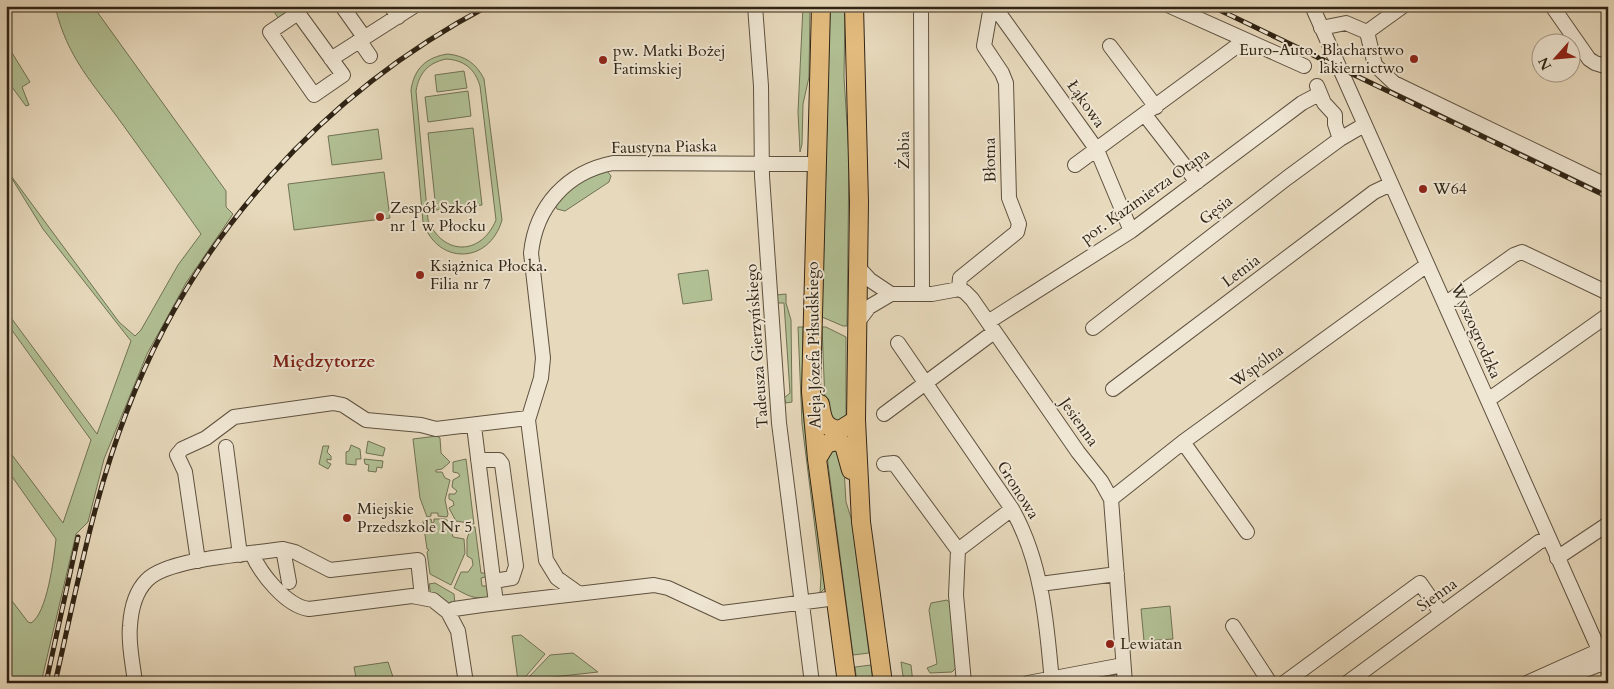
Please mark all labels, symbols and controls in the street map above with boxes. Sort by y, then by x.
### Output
north arrow [1532,32,1582,82]
place label: Euro-Auto. Blacharstwo lakiernictwo [1239,39,1404,79]
place label: pw. Matki Bożej Fatimskiej [613,40,726,80]
marker: Euro-Auto. Blacharstwo lakiernictwo [1408,53,1420,65]
marker: pw. Matki Bożej Fatimskiej [597,54,609,66]
text: N [1534,54,1556,73]
street label: Łąkowa [1062,76,1110,132]
street label: Żabia [893,131,915,169]
street label: Faustyna Piaska [611,135,717,159]
street label: Błotna [979,137,1001,183]
street label: por. Kazimierza Otapa [1076,143,1214,249]
place label: W64 [1432,178,1467,200]
marker: W64 [1417,183,1429,195]
street label: Gęsia [1195,190,1237,230]
place label: Zespół Szkół nr 1 w Płocku [390,197,486,237]
marker: Zespół Szkół nr 1 w Płocku [374,211,386,223]
street label: Letnia [1217,249,1265,293]
place label: Książnica Płocka. Filia nr 7 [430,255,547,295]
street label: Aleja Józefa Piłsudskiego [802,261,826,429]
street label: Tadeusza Gierzyńskiego [740,262,774,429]
marker: Książnica Płocka. Filia nr 7 [414,269,426,281]
street label: Wyszogrodzka [1445,279,1507,382]
street label: Wspólna [1225,339,1288,393]
district label: Międzytorze [272,349,376,374]
street label: Jesienna [1053,392,1104,451]
street label: Gronowa [992,457,1044,523]
place label: Miejskie Przedszkole Nr 5 [357,498,473,538]
marker: Miejskie Przedszkole Nr 5 [341,512,353,524]
street label: Sienna [1412,573,1462,617]
place label: Lewiatan [1120,633,1182,655]
marker: Lewiatan [1104,638,1116,650]

